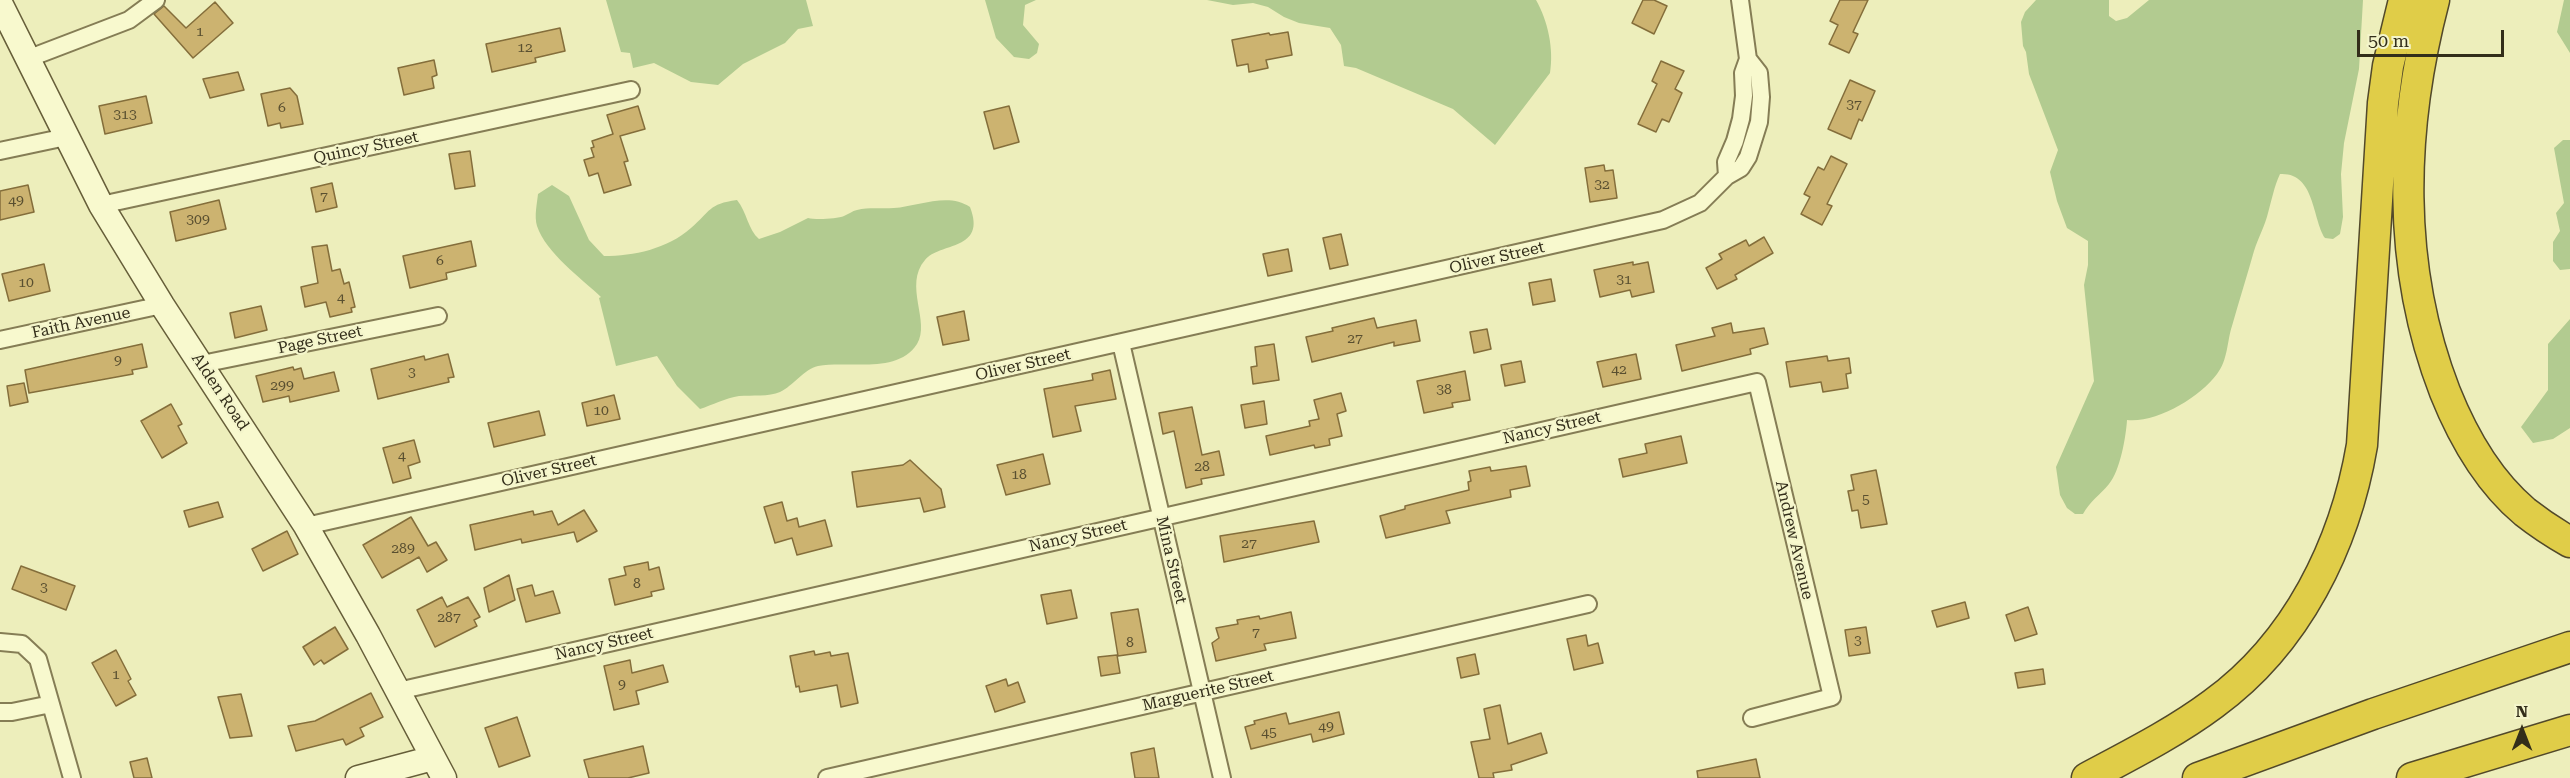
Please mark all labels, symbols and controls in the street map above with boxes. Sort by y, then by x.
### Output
scale bar [2360,18,2507,56]
house number: 1 [196,24,204,40]
text: 50 m [2368,30,2409,51]
house number: 12 [517,40,533,56]
house number: 37 [1846,97,1862,113]
house number: 6 [278,100,286,116]
house number: 313 [113,107,137,123]
street label: Quincy Street [312,128,420,168]
house number: 32 [1594,177,1610,193]
house number: 7 [320,189,328,205]
house number: 49 [8,193,24,209]
house number: 309 [186,212,210,228]
street label: Oliver Street [1448,238,1546,278]
house number: 6 [436,253,444,269]
house number: 31 [1616,272,1632,288]
house number: 10 [18,275,34,291]
house number: 4 [337,290,345,306]
street label: Faith Avenue [30,303,132,343]
street label: Page Street [276,322,364,358]
house number: 27 [1347,331,1363,347]
street label: Oliver Street [974,345,1072,385]
street label: Alden Road [187,350,253,434]
house number: 9 [114,353,122,369]
house number: 42 [1611,362,1627,378]
house number: 3 [408,365,416,381]
house number: 299 [270,378,294,394]
house number: 38 [1436,382,1452,398]
house number: 10 [593,403,609,419]
street label: Nancy Street [1501,407,1603,449]
house number: 4 [398,448,406,464]
street label: Oliver Street [500,451,598,491]
house number: 28 [1194,459,1210,475]
house number: 18 [1011,467,1027,483]
street label: Andrew Avenue [1771,479,1817,601]
house number: 5 [1862,492,1870,508]
street label: Mina Street [1152,514,1190,606]
street label: Nancy Street [1027,515,1129,557]
house number: 27 [1241,536,1257,552]
house number: 289 [391,541,415,557]
house number: 8 [633,576,641,592]
house number: 3 [40,580,48,596]
house number: 287 [437,610,461,626]
street label: Nancy Street [553,623,655,665]
house number: 7 [1252,625,1260,641]
house number: 3 [1854,633,1862,649]
house number: 8 [1126,635,1134,651]
house number: 1 [112,667,120,683]
street label: Marguerite Street [1140,667,1276,715]
house number: 9 [618,677,626,693]
north arrow [2492,700,2552,760]
text: N [2516,702,2528,721]
house number: 49 [1318,719,1334,735]
house number: 45 [1261,725,1277,741]

